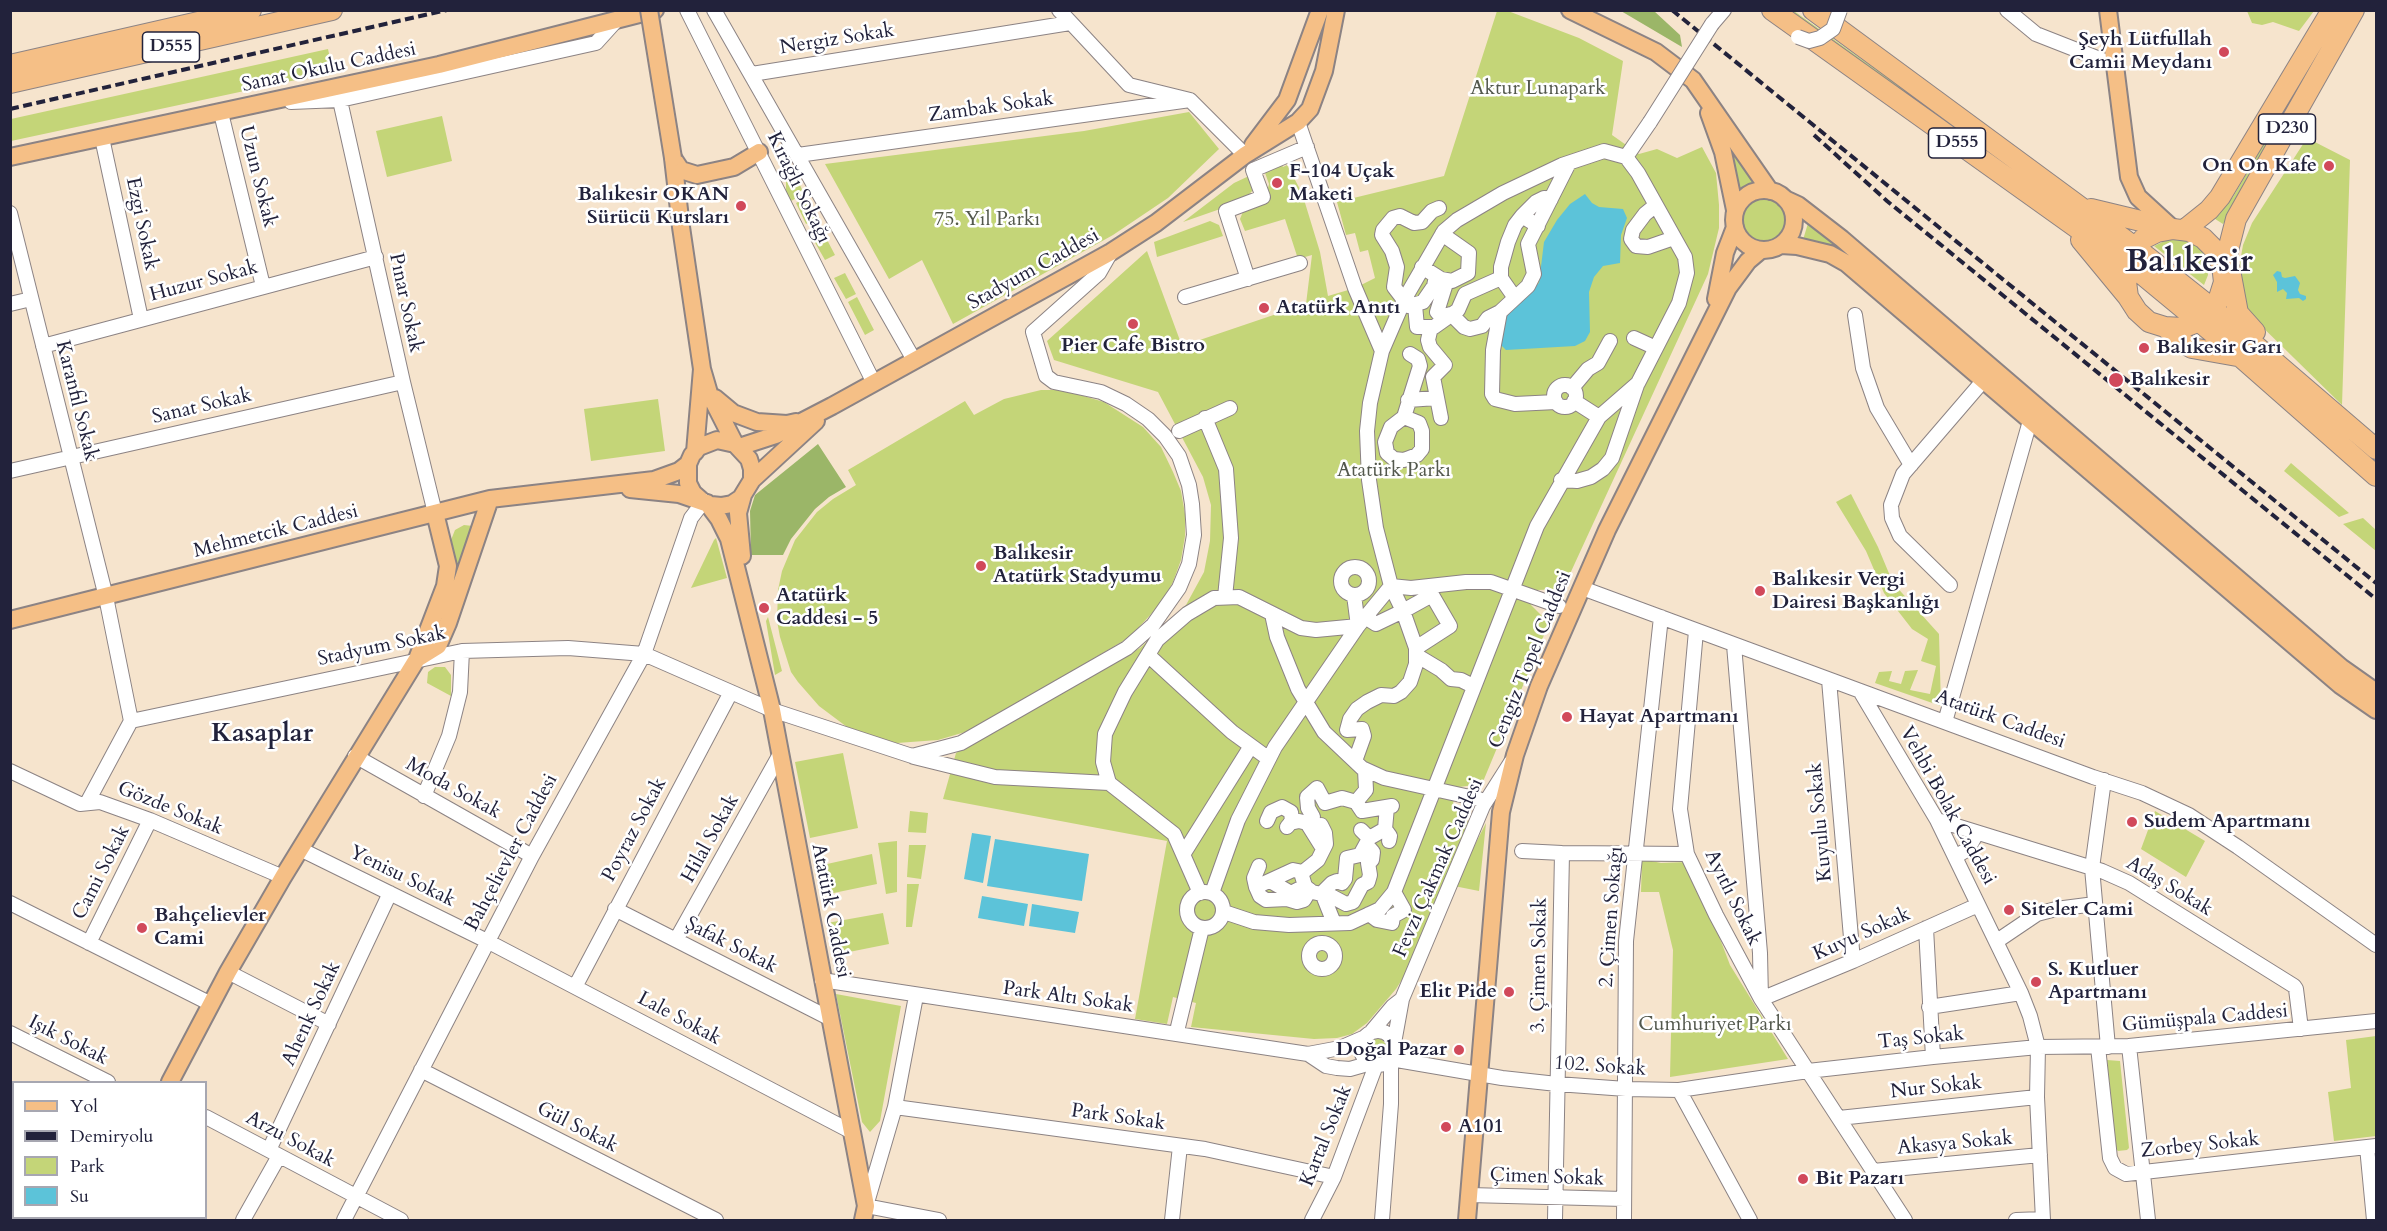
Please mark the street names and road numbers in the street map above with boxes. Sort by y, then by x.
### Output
street label: Nergiz Sokak [778,19,896,61]
road number: D555 [142,32,200,62]
street label: Sanat Okulu Caddesi [240,38,418,98]
street label: Zambak Sokak [927,87,1055,129]
road number: D230 [2258,114,2316,144]
street label: Uzun Sokak [233,124,281,230]
street label: Kırağlı Sokağı [761,128,835,248]
road number: D555 [1928,128,1986,158]
street label: Ezgi Sokak [119,175,163,273]
street label: Stadyum Caddesi [964,224,1104,316]
street label: Pınar Sokak [383,251,427,355]
street label: Huzur Sokak [147,256,261,308]
street label: Karanfil Sokak [49,338,103,464]
street label: Sanat Sokak [150,384,254,430]
street label: Mehmetcik Caddesi [191,500,361,564]
street label: Cengiz Topel Caddesi [1484,568,1578,752]
street label: Stadyum Sokak [316,622,448,672]
street label: Atatürk Caddesi [1932,685,2068,755]
street label: Vehbi Bolak Caddesi [1894,723,2000,889]
street label: Moda Sokak [401,753,505,825]
street label: Kuyulu Sokak [1804,761,1838,883]
street label: Bahçelievler Caddesi [460,770,564,936]
street label: Poyraz Sokak [598,774,672,886]
street label: Fevzi Çakmak Caddesi [1389,775,1489,961]
street label: Gözde Sokak [114,777,226,841]
street label: Hilal Sokak [677,791,745,887]
street label: Cami Sokak [68,822,136,924]
street label: Yenisu Sokak [345,841,459,913]
street label: Atatürk Caddesi [805,842,855,980]
street label: 2. Çimen Sokağı [1595,846,1629,988]
street label: Ayıtlı Sokak [1698,846,1766,950]
street label: Adaş Sokak [2121,852,2217,922]
street label: 3. Çimen Sokak [1527,897,1553,1033]
street label: Kuyu Sokak [1810,903,1914,967]
street label: Şafak Sokak [681,913,781,979]
street label: Ahenk Sokak [277,958,347,1070]
street label: Park Altı Sokak [1001,977,1135,1019]
street label: Lale Sokak [633,987,725,1051]
street label: Gümüşpala Caddesi [2121,1000,2289,1038]
street label: Işık Sokak [24,1011,112,1071]
street label: Taş Sokak [1877,1023,1965,1055]
street label: 102. Sokak [1553,1052,1647,1082]
street label: Nur Sokak [1889,1071,1983,1105]
street label: Kartal Sokak [1296,1082,1358,1190]
street label: Gül Sokak [532,1097,622,1159]
street label: Park Sokak [1069,1100,1167,1136]
street label: Arzu Sokak [241,1106,339,1174]
street label: Akasya Sokak [1896,1127,2014,1161]
street label: Zorbey Sokak [2140,1128,2260,1164]
street label: Çimen Sokak [1489,1164,1605,1192]

